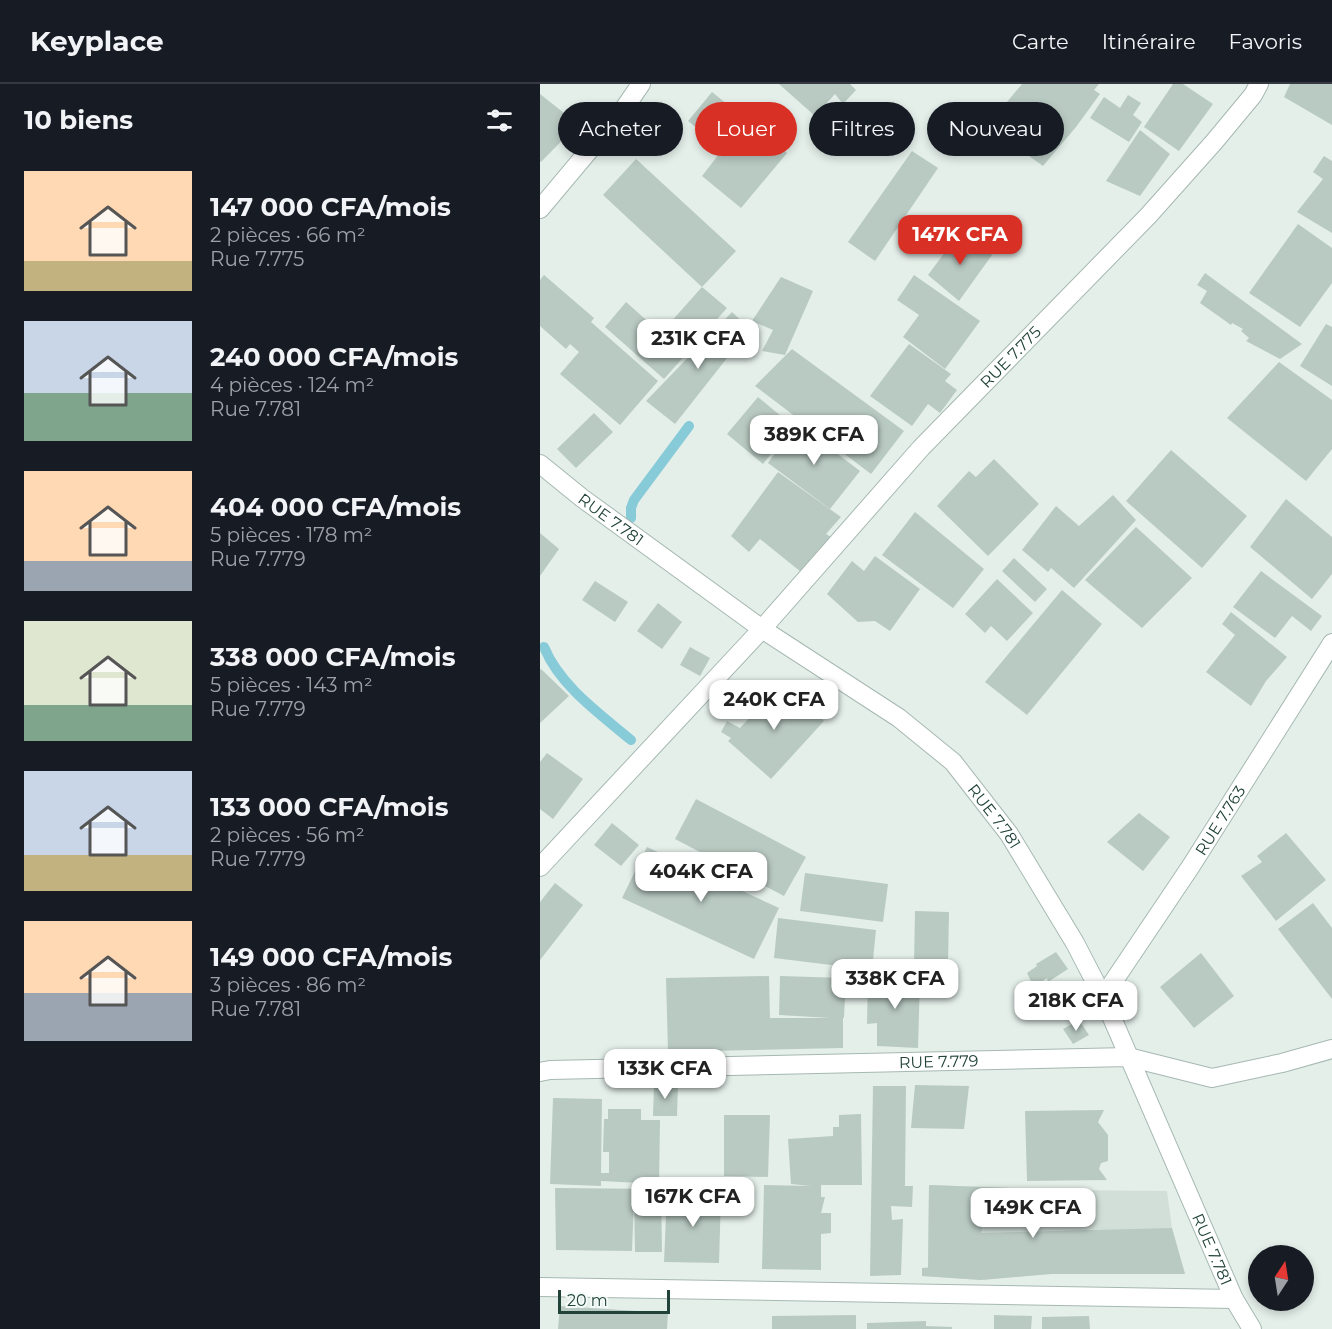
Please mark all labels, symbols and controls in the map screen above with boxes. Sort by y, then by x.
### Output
text: Keyplace [30,24,164,58]
text: Carte [1012,29,1069,54]
text: Itinéraire [1102,29,1196,54]
text: Favoris [1229,29,1302,54]
chip: Acheter [558,102,683,156]
chip: Louer [695,102,797,156]
chip: Filtres [809,102,915,156]
chip: Nouveau [927,102,1064,156]
text: 10 biens [24,104,133,136]
icon: filters [483,104,516,137]
text: 147 000 CFA/mois [210,191,451,223]
icon: home [72,195,144,267]
pin: 147K CFA [898,215,1022,266]
text: 147K CFA [912,222,1008,246]
text: 2 pièces · 66 m² [210,223,365,247]
text: Rue 7.775 [210,247,304,271]
pin: 231K CFA [636,319,760,370]
street label: RUE 7.775 [976,322,1045,392]
text: 231K CFA [651,326,745,350]
text: 240 000 CFA/mois [210,341,458,373]
icon: home [72,345,144,417]
text: 4 pièces · 124 m² [210,373,374,397]
text: Rue 7.781 [210,397,301,421]
pin: 389K CFA [752,415,876,466]
text: 389K CFA [764,422,864,446]
street label: RUE 7.781 [575,489,647,549]
text: 404 000 CFA/mois [210,491,461,523]
icon: home [72,495,144,567]
text: 5 pièces · 178 m² [210,523,372,547]
text: Rue 7.779 [210,547,306,571]
text: 338 000 CFA/mois [210,641,455,673]
icon: home [72,645,144,717]
text: 5 pièces · 143 m² [210,673,373,697]
pin: 240K CFA [712,680,836,731]
text: 240K CFA [723,687,825,711]
text: Rue 7.779 [210,697,306,721]
street label: RUE 7.781 [964,780,1025,852]
street label: RUE 7.763 [1191,782,1249,859]
text: 133 000 CFA/mois [210,791,449,823]
icon: home [72,795,144,867]
text: 2 pièces · 56 m² [210,823,365,847]
text: Rue 7.779 [210,847,306,871]
pin: 404K CFA [639,852,763,903]
text: 404K CFA [649,859,753,883]
text: 149 000 CFA/mois [210,941,452,973]
icon: home [72,945,144,1017]
pin: 338K CFA [833,959,957,1010]
text: 338K CFA [845,966,945,990]
text: 3 pièces · 86 m² [210,973,366,997]
pin: 218K CFA [1014,981,1138,1032]
text: 218K CFA [1028,988,1124,1012]
text: Rue 7.781 [210,997,301,1021]
pin: 133K CFA [603,1049,727,1100]
street label: RUE 7.779 [899,1051,979,1072]
text: 133K CFA [618,1056,712,1080]
pin: 167K CFA [631,1177,755,1228]
text: 167K CFA [645,1184,741,1208]
pin: 149K CFA [971,1188,1095,1239]
text: 149K CFA [985,1195,1081,1219]
street label: RUE 7.781 [1189,1210,1236,1288]
north arrow [1248,1245,1314,1311]
map controls [1248,1245,1314,1311]
scale bar [558,1287,670,1314]
text: 20 m [567,1291,608,1310]

